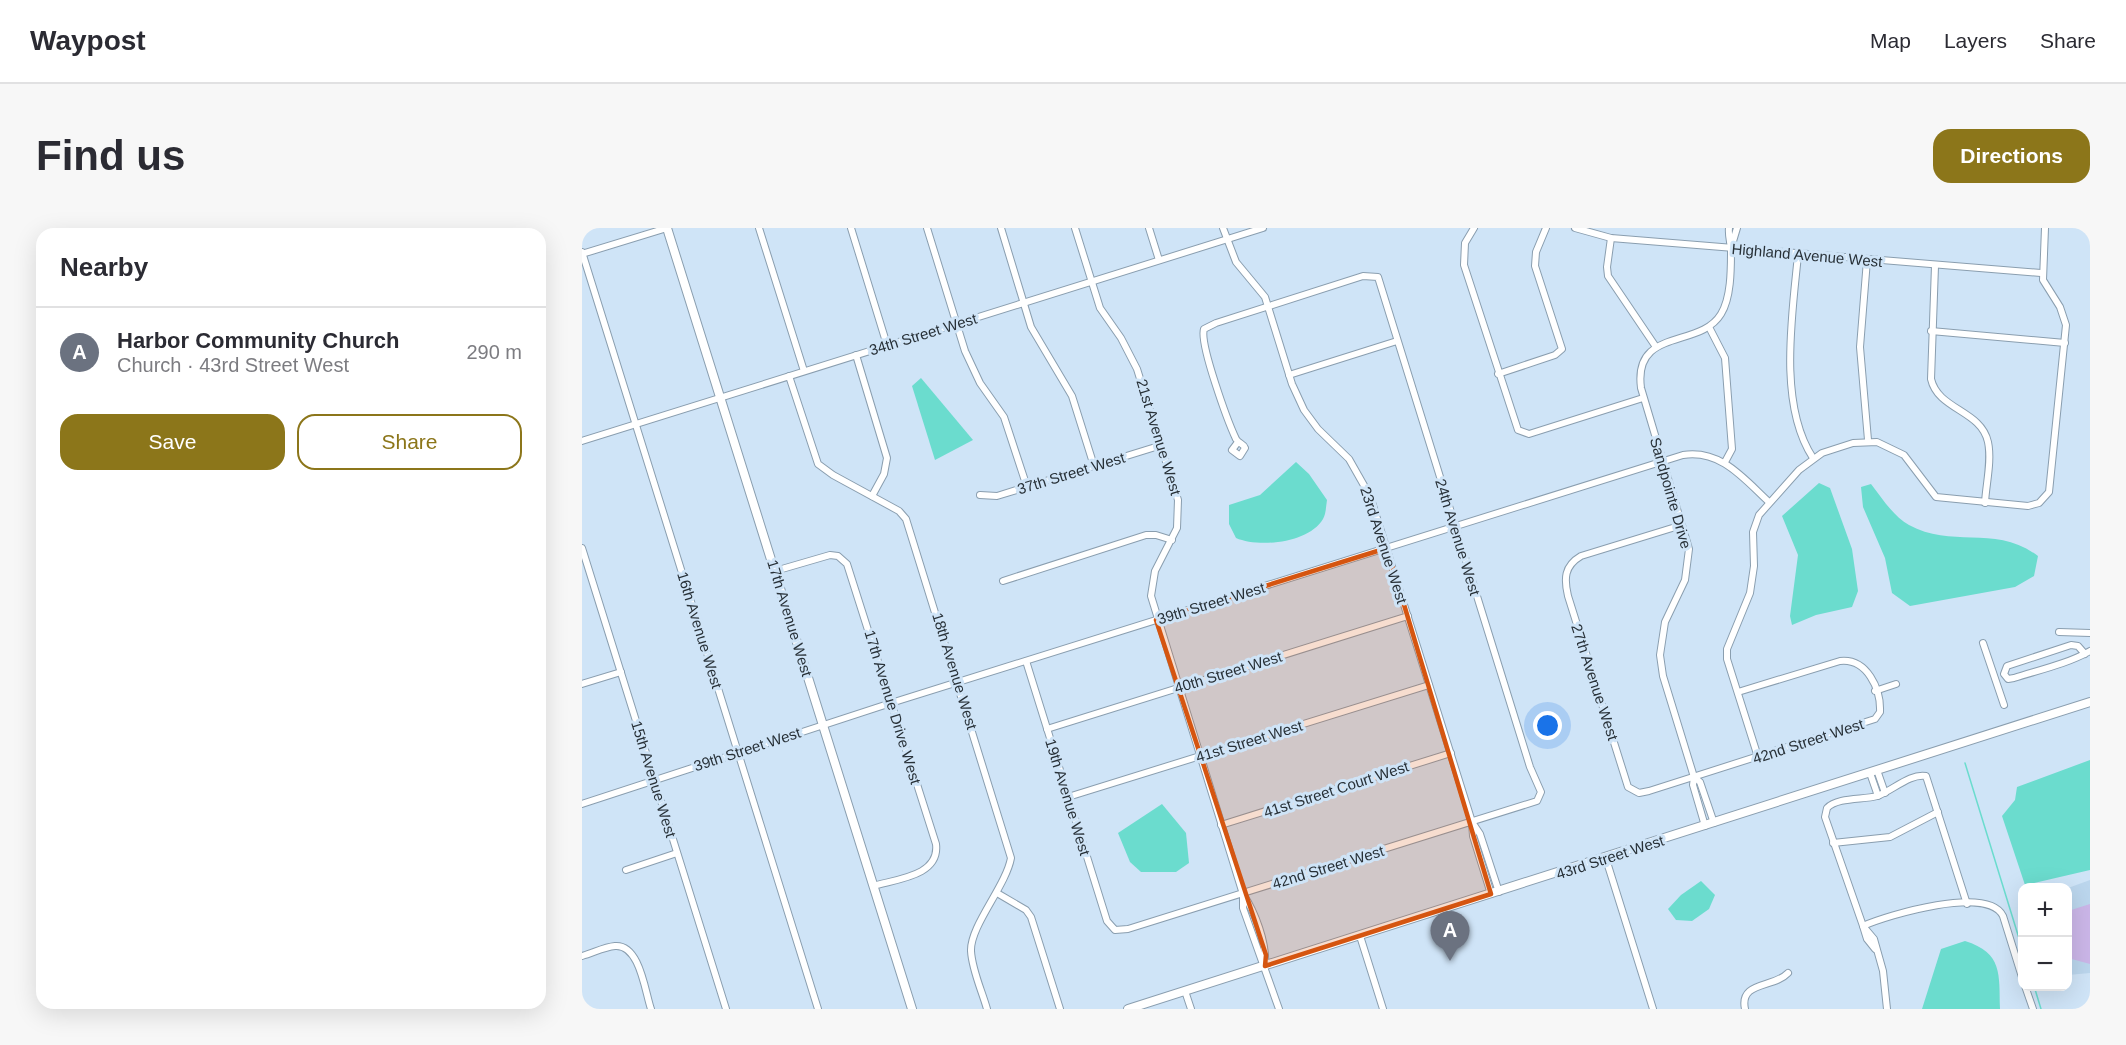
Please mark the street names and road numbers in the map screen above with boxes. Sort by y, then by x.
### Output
street label: Highland Avenue West [1731,240,1884,270]
street label: 34th Street West [867,309,980,358]
street label: 21st Avenue West [1133,377,1185,498]
street label: Sandpointe Drive [1647,435,1695,551]
street label: 37th Street West [1015,448,1128,497]
street label: 24th Avenue West [1432,477,1484,598]
street label: 23rd Avenue West [1357,484,1411,606]
street label: 17th Avenue West [764,558,816,679]
street label: 16th Avenue West [674,570,726,691]
street label: 39th Street West [1155,578,1268,627]
street label: 18th Avenue West [929,611,981,732]
street label: 27th Avenue West [1568,622,1622,743]
street label: 17th Avenue Drive West [861,628,925,787]
street label: 40th Street West [1172,647,1285,696]
street label: 42nd Street West [1750,715,1866,767]
street label: 41st Street West [1194,716,1305,765]
street label: 15th Avenue West [628,719,680,840]
street label: 39th Street West [691,723,803,774]
street label: 19th Avenue West [1042,737,1094,858]
street label: 41st Street Court West [1261,757,1411,820]
street label: 43rd Street West [1554,831,1667,882]
street label: 42nd Street West [1270,842,1387,892]

